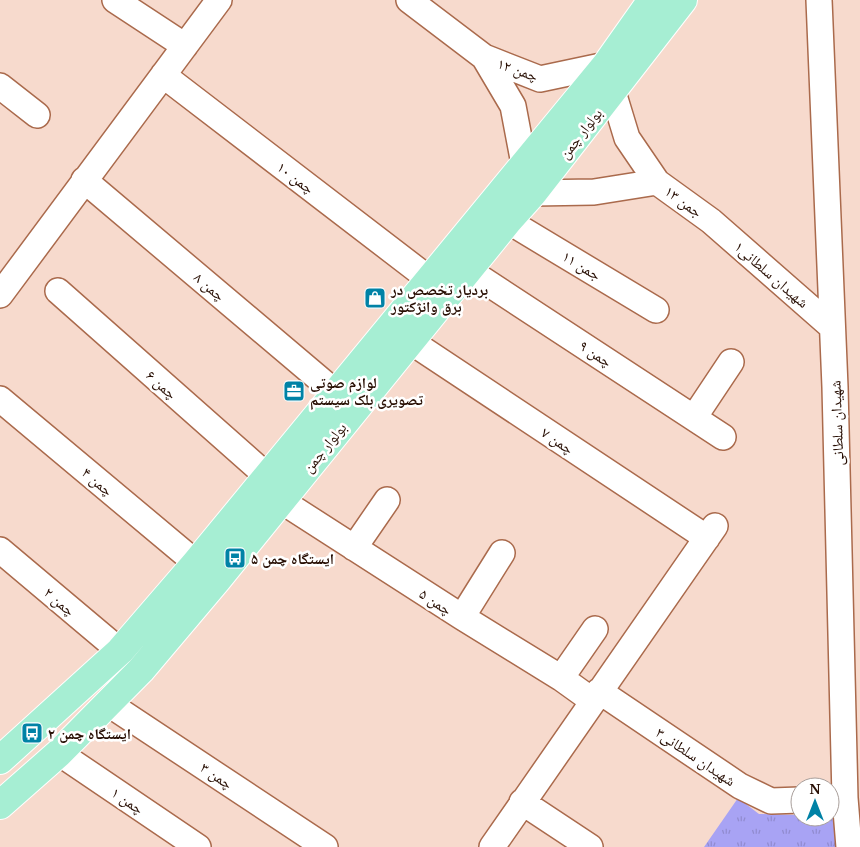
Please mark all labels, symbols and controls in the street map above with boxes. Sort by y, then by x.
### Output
street label: چمن ۱۲ [495,53,541,86]
street label: بولوار چمن [554,104,607,163]
street label: چمن ۱۰ [273,156,319,199]
street label: جمن ۱۳ [661,181,707,222]
street label: شهیدان سلطانی۱ [730,236,813,313]
street label: جمن ۱۱ [558,246,605,285]
street label: چمن ۸ [189,267,230,306]
place label: بردیار تخصص در برق وانژکتور [390,279,488,316]
shop icon: بردیار تخصص در برق وانژکتور [363,286,387,310]
street label: چمن ۹ [575,335,617,372]
street label: چمن ۶ [142,365,182,404]
place label: لوازم صوتی تصویری بلک سیستم [310,372,423,410]
office icon: لوازم صوتی تصویری بلک سیستم [282,379,306,403]
street label: شهیدان سلطانی [825,380,848,466]
street label: بولوار چمن [298,418,351,477]
street label: چمن ۷ [537,422,579,459]
street label: چمن ۴ [77,462,118,501]
bus stop icon: ایستگاه چمن ۵ [223,546,247,570]
place label: ایستگاه چمن ۵ [251,548,334,568]
street label: چمن ۲ [39,582,80,621]
street label: چمن ۵ [415,583,457,620]
bus stop icon: ایستگاه چمن ۲ [20,721,44,745]
street label: شهیدان سلطانی۳ [652,722,740,791]
place label: ایستگاه چمن ۲ [48,723,131,743]
street label: چمن ۳ [196,757,238,794]
north arrow [790,777,840,827]
text: N [809,779,821,798]
street label: چمن ۱ [107,782,149,819]

